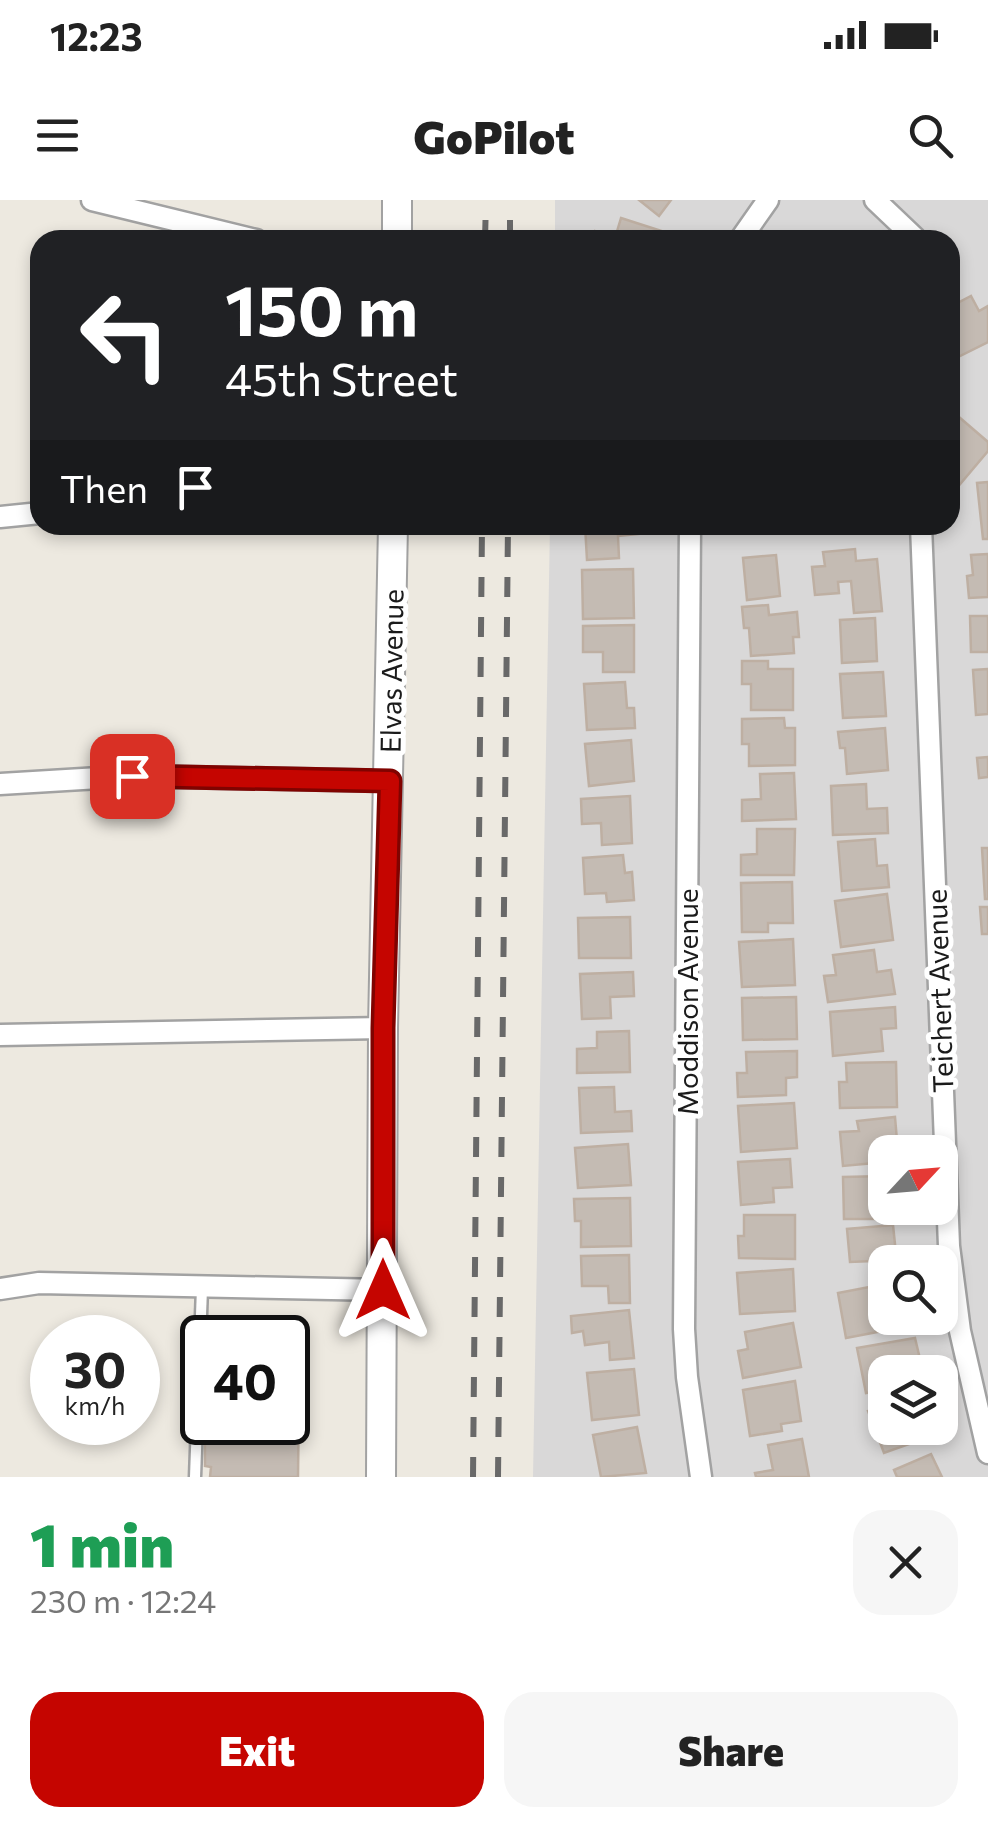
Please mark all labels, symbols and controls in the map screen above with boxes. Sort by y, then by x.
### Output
text: 12:23 [50,12,143,59]
icon: menu [30,108,85,163]
text: GoPilot [413,108,575,163]
icon: search [903,108,958,163]
text: 150 m [225,265,418,350]
icon: left [60,270,190,400]
text: 45th Street [225,350,458,405]
icon: arrive [168,460,223,515]
text: Then [60,464,148,511]
street label: Elvas Avenue [373,589,409,753]
pin [90,734,175,819]
icon: arrive [105,749,160,804]
street label: Moddison Avenue [670,888,704,1116]
street label: Teichert Avenue [918,889,960,1093]
north arrow [868,1135,958,1225]
map controls [868,1135,958,1445]
position arrow [331,1238,435,1342]
button: search [868,1245,958,1335]
speed limit sign: 40 [180,1315,310,1445]
text: 30 [64,1337,126,1398]
button: layers [868,1355,958,1445]
text: km/h [65,1390,125,1420]
text: 1 min [30,1506,174,1579]
button: close [853,1510,958,1615]
text: 230 m · 12:24 [30,1580,216,1620]
button: Exit [30,1692,484,1807]
button: Share [504,1692,958,1807]

